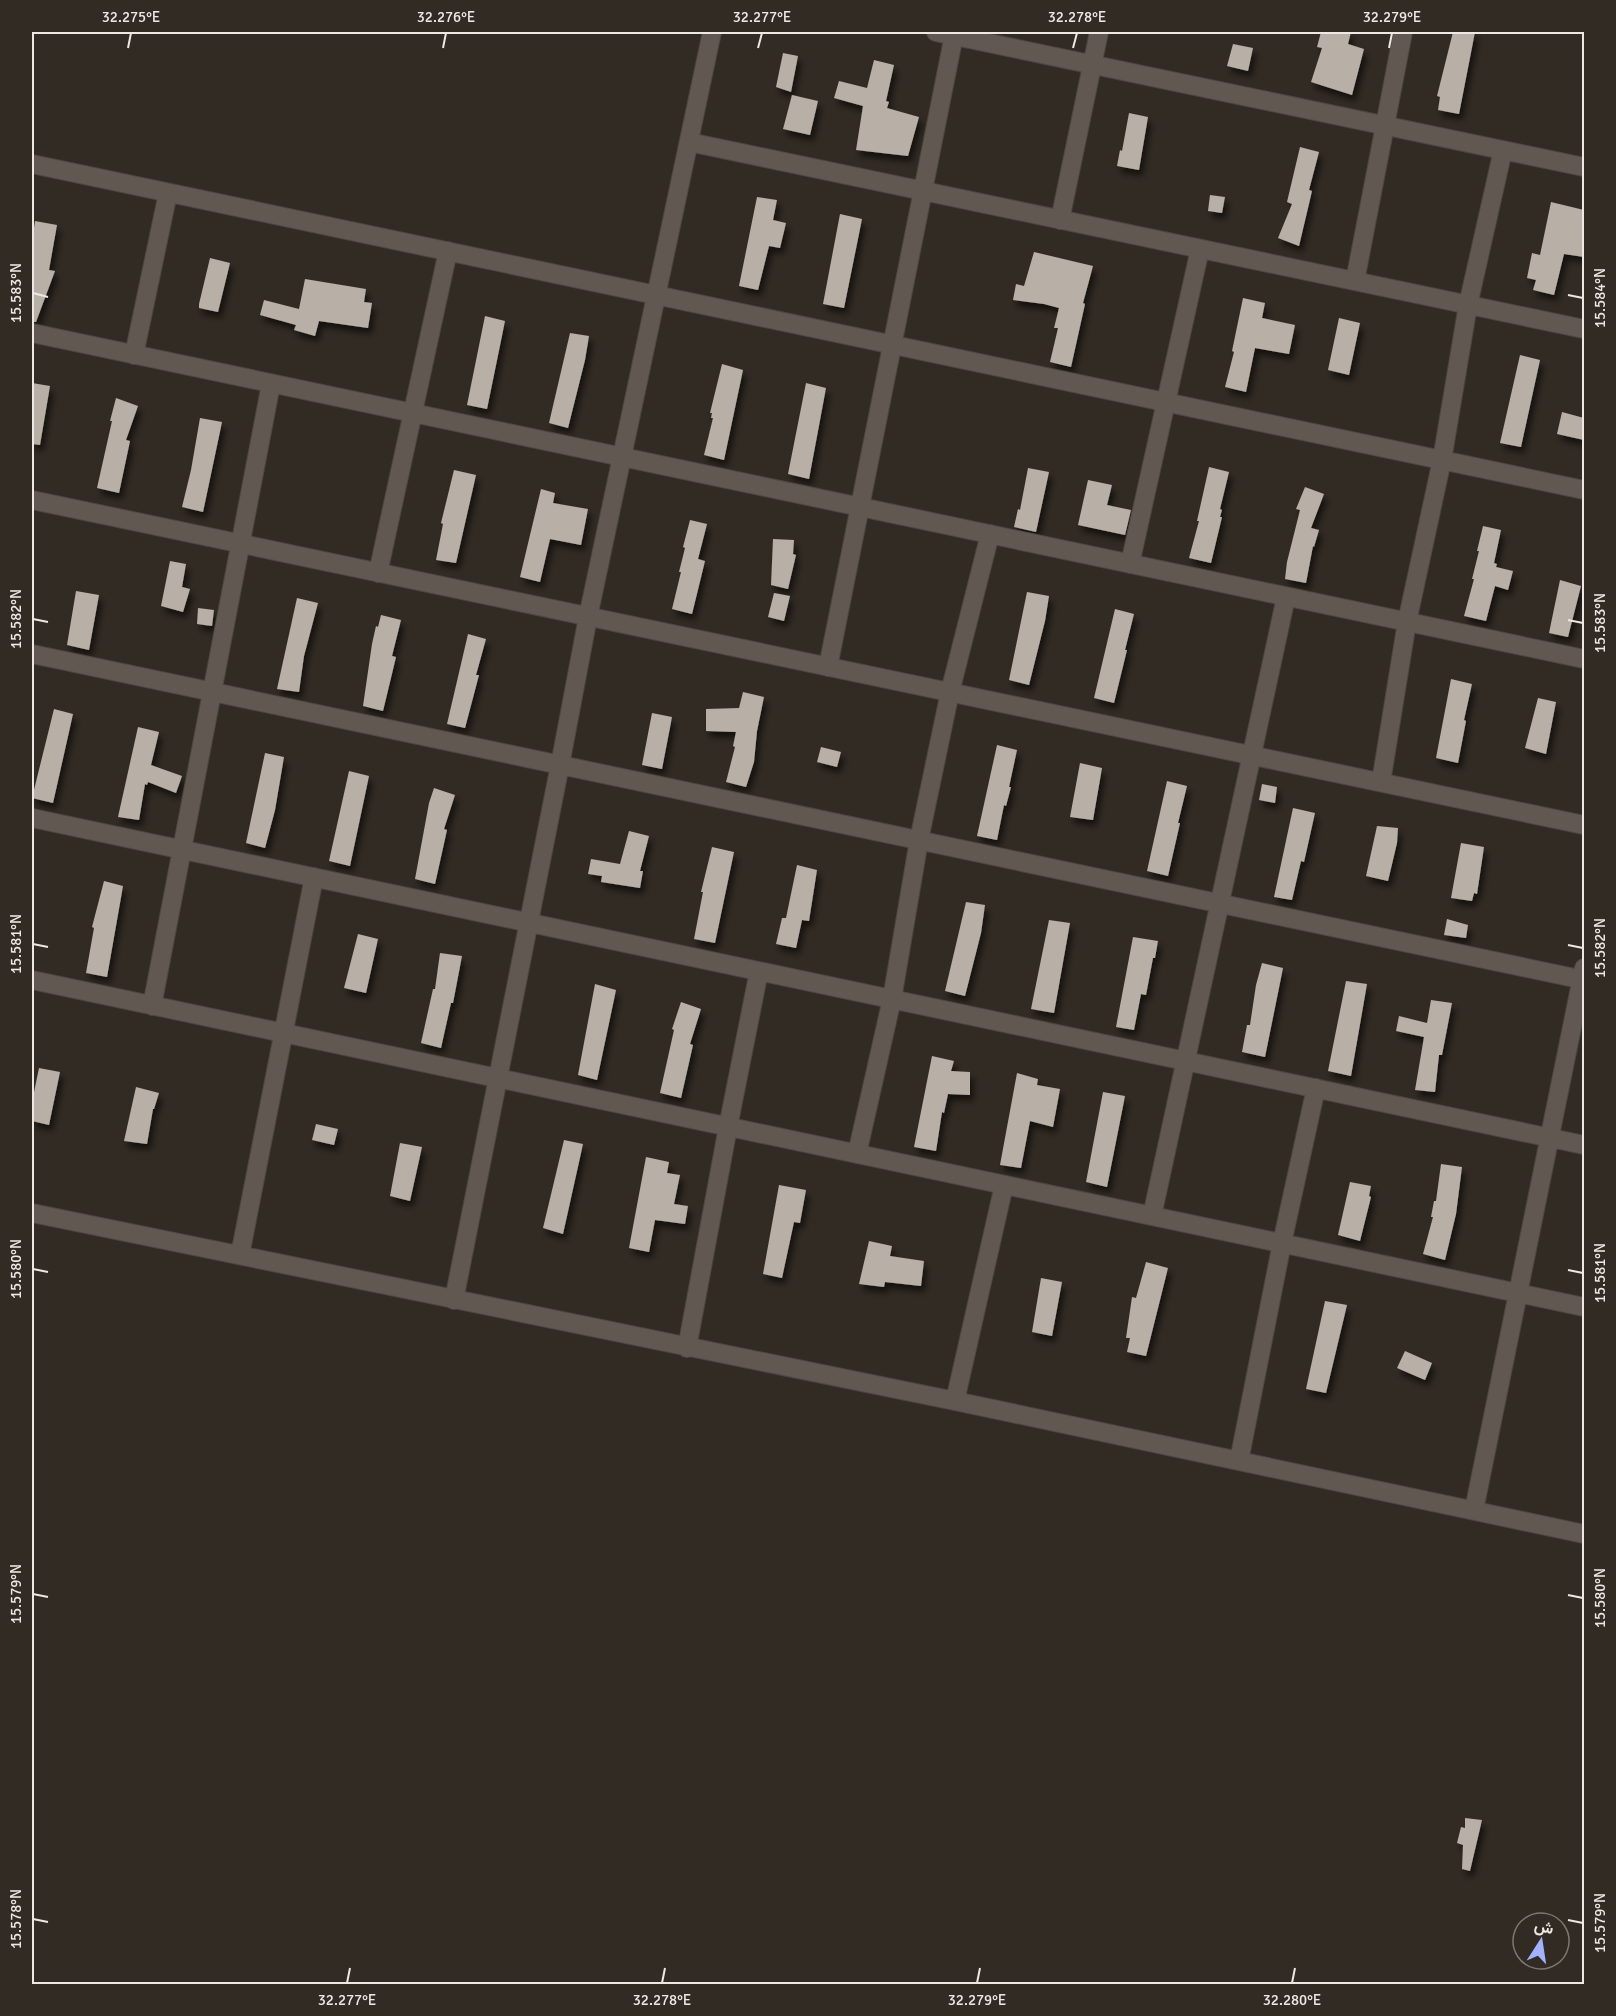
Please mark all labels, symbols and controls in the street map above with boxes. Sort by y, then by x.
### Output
text: 32.275°E [102,8,160,26]
text: 32.276°E [417,8,475,26]
text: 32.277°E [733,8,791,26]
text: 32.278°E [1048,8,1106,26]
text: 32.279°E [1363,8,1421,26]
text: 15.583°N [7,263,25,323]
text: 15.584°N [1591,268,1609,328]
text: 15.582°N [7,589,25,649]
text: 15.583°N [1591,593,1609,653]
text: 15.581°N [7,914,25,974]
text: 15.582°N [1591,918,1609,978]
text: 15.580°N [7,1239,25,1299]
text: 15.581°N [1591,1243,1609,1303]
text: 15.579°N [7,1564,25,1624]
text: 15.580°N [1591,1568,1609,1628]
text: 15.578°N [7,1889,25,1949]
text: 15.579°N [1591,1893,1609,1953]
north arrow [1511,1911,1571,1971]
text: ش [1532,1916,1555,1939]
text: 32.277°E [318,1991,376,2009]
text: 32.278°E [633,1991,691,2009]
text: 32.279°E [948,1991,1006,2009]
text: 32.280°E [1263,1991,1321,2009]

